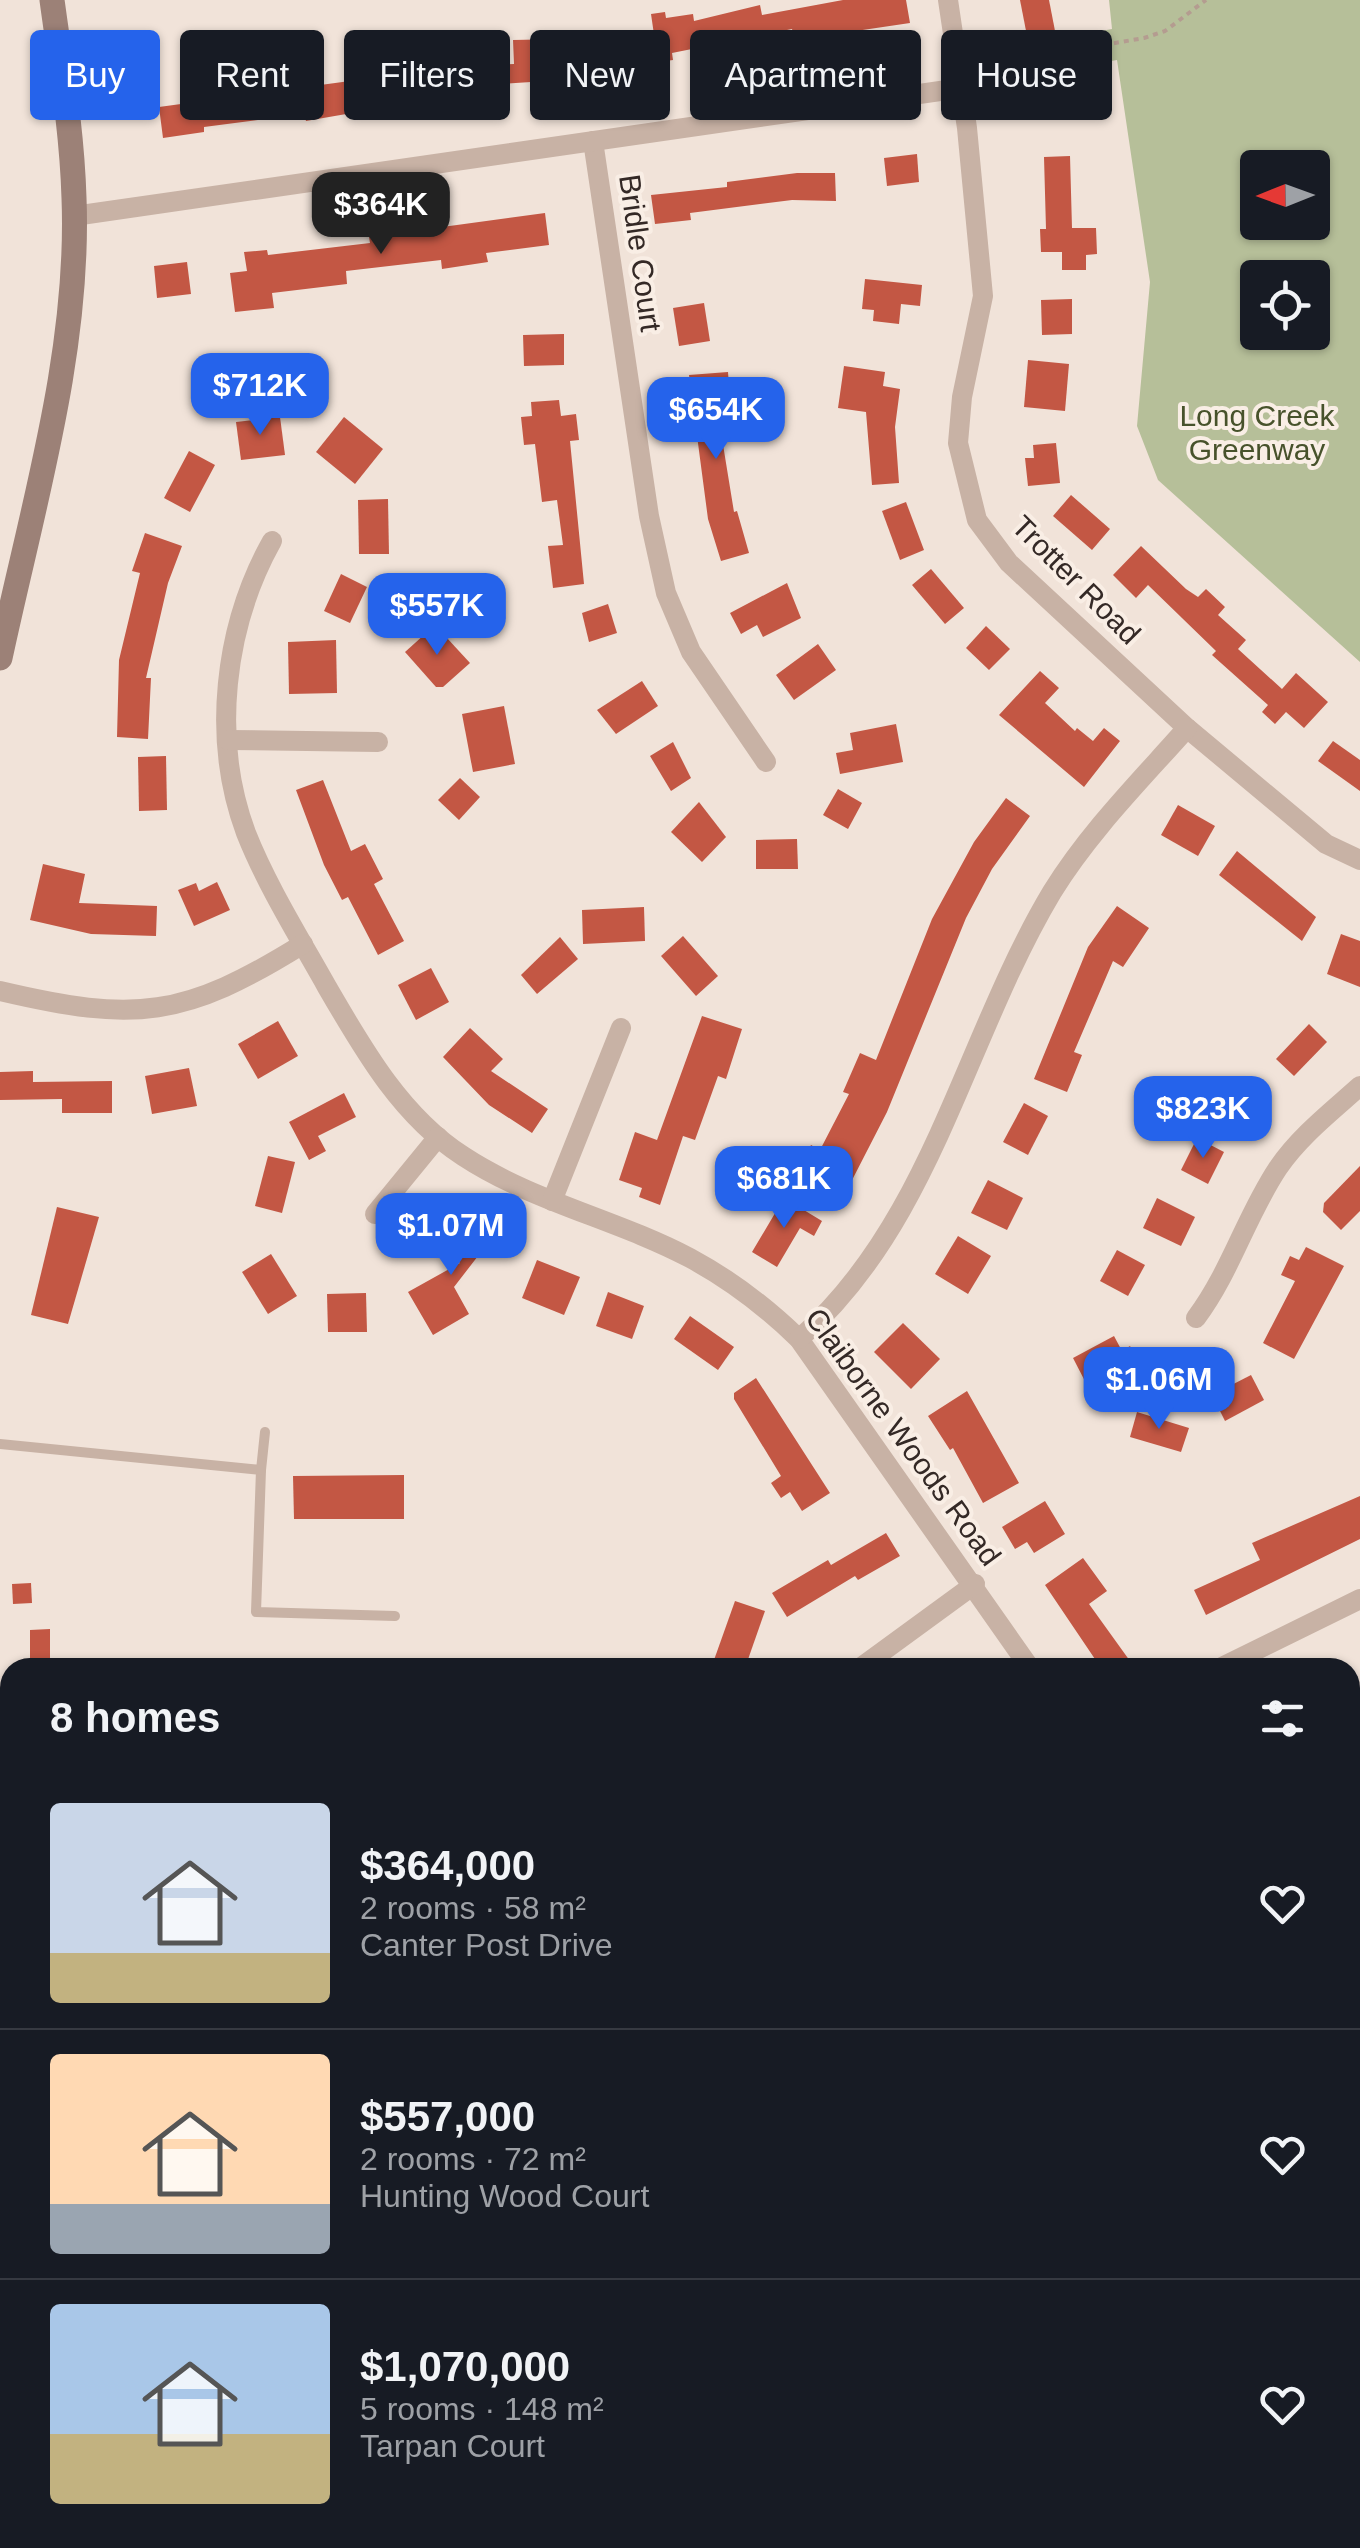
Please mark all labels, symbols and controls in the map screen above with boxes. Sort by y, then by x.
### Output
chip: Buy [30,30,160,120]
chip: Rent [180,30,324,120]
chip: Filters [344,30,510,120]
chip: New [530,30,670,120]
chip: Apartment [690,30,921,120]
chip: House [941,30,1112,120]
north arrow [1240,150,1330,240]
map controls [1240,150,1330,350]
pin: $364K [311,172,451,257]
street label: Bridle Court [613,172,668,334]
text: $364K [334,186,428,222]
button: locate [1240,260,1330,350]
pin: $712K [190,353,330,438]
text: $712K [213,367,307,403]
pin: $654K [646,377,786,462]
text: $654K [669,391,763,427]
park label: Long Creek Greenway [1179,399,1336,466]
street label: Trotter Road [1006,509,1147,650]
pin: $557K [367,573,507,658]
text: $557K [390,587,484,623]
pin: $823K [1133,1076,1273,1161]
text: $823K [1156,1090,1250,1126]
pin: $681K [714,1146,854,1231]
text: $681K [737,1160,831,1196]
pin: $1.07M [370,1193,532,1278]
text: $1.07M [398,1207,504,1243]
street label: Claiborne Woods Road [799,1302,1008,1572]
pin: $1.06M [1078,1347,1240,1432]
text: $1.06M [1106,1361,1212,1397]
icon: filters [1255,1691,1310,1746]
text: 8 homes [50,1694,220,1741]
text: $364,000 [360,1842,535,1889]
icon: home [130,1843,250,1963]
icon: heart [1255,1876,1310,1931]
text: 2 rooms · 58 m² [360,1890,586,1926]
text: Canter Post Drive [360,1927,613,1963]
text: $557,000 [360,2093,535,2140]
icon: home [130,2094,250,2214]
icon: heart [1255,2127,1310,2182]
text: 2 rooms · 72 m² [360,2141,586,2177]
text: Hunting Wood Court [360,2178,649,2214]
text: $1,070,000 [360,2343,570,2390]
icon: home [130,2344,250,2464]
icon: heart [1255,2377,1310,2432]
text: 5 rooms · 148 m² [360,2391,604,2427]
text: Tarpan Court [360,2428,545,2464]

